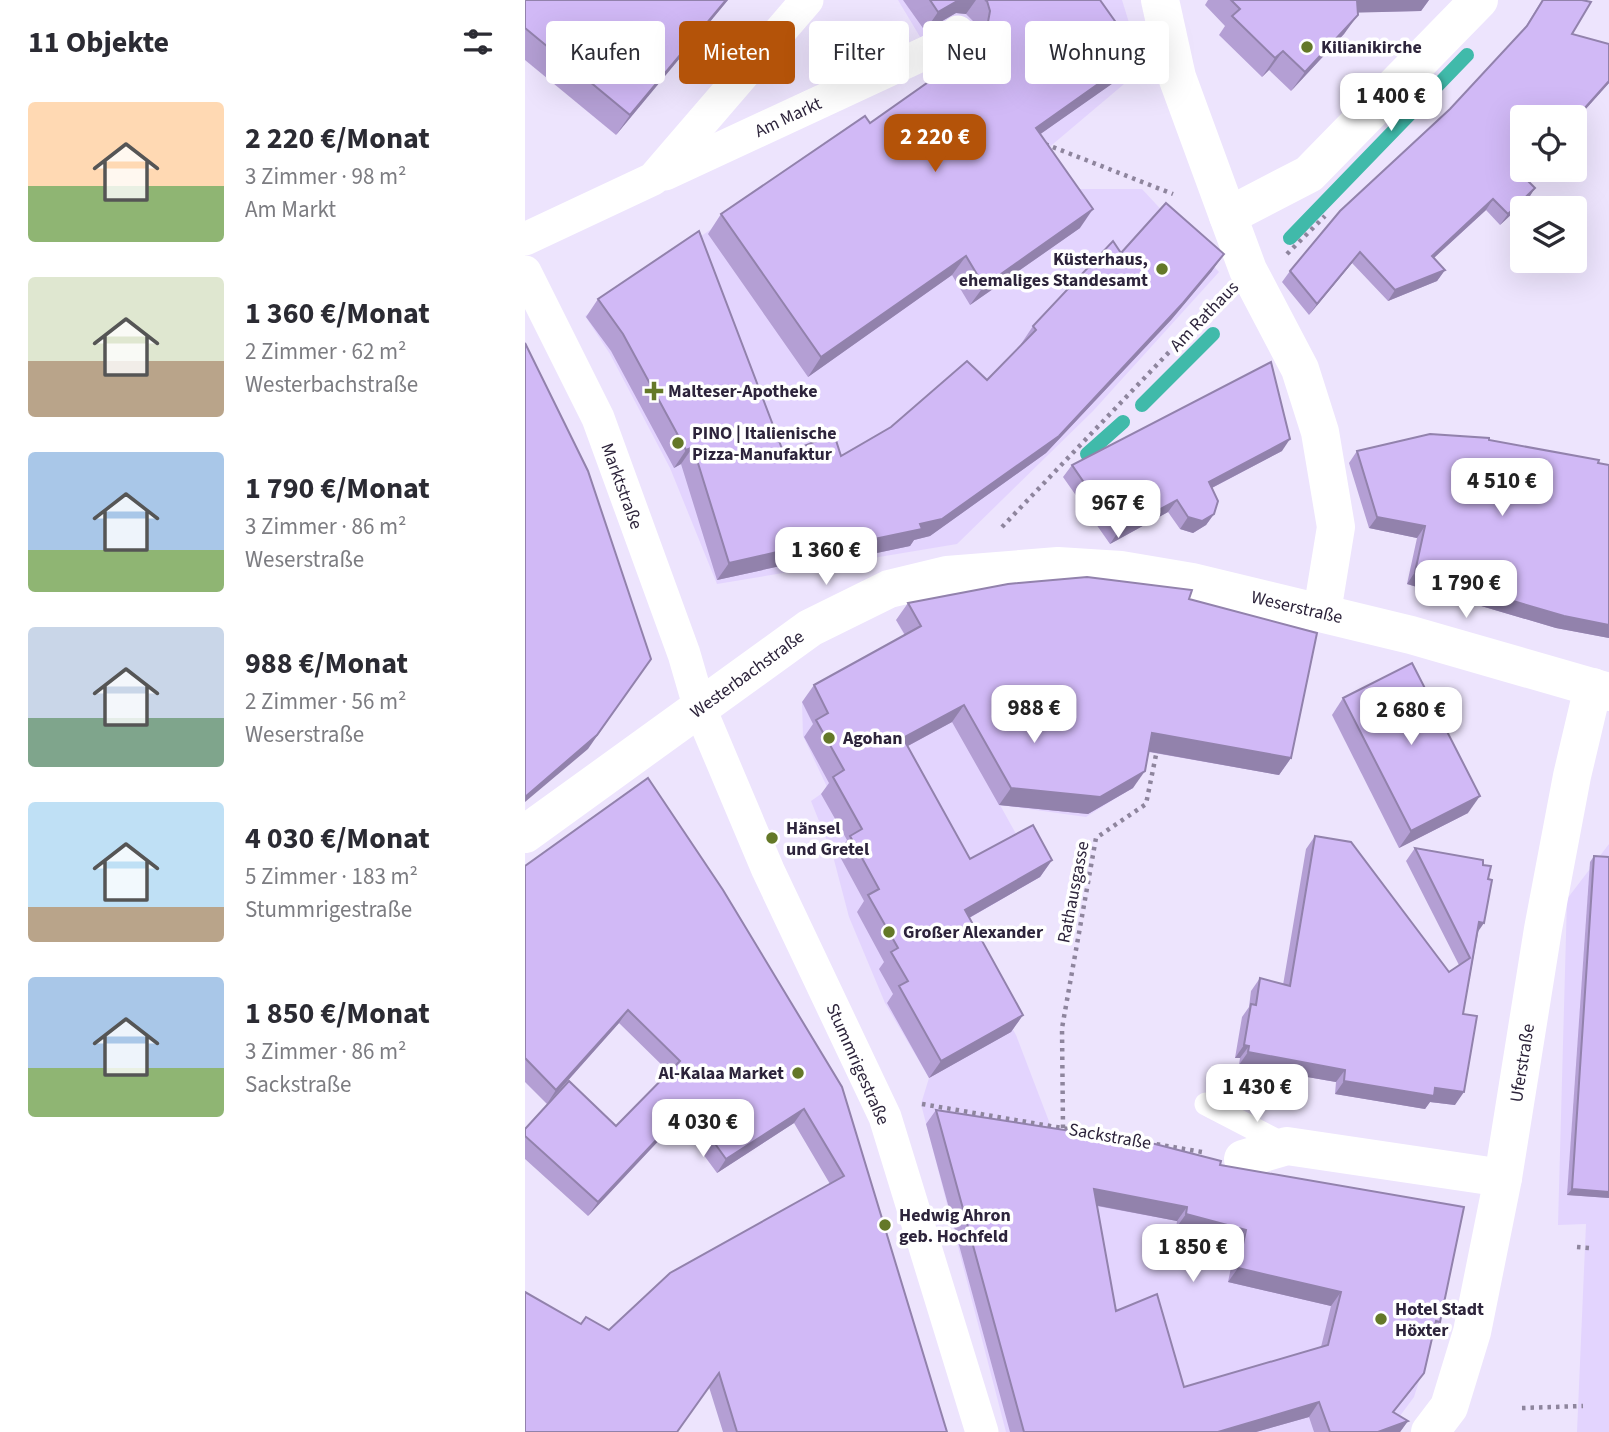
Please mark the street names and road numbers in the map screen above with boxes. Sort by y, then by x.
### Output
street label: Am Markt [751,91,826,144]
street label: Am Rathaus [1164,275,1244,357]
street label: Marktstraße [594,439,649,533]
street label: Weserstraße [1249,585,1345,630]
street label: Westerbachstraße [685,624,810,724]
street label: Rathausgasse [1051,839,1096,945]
street label: Stummrigestraße [820,999,896,1129]
street label: Uferstraße [1504,1022,1541,1104]
street label: Sackstraße [1067,1117,1153,1156]

